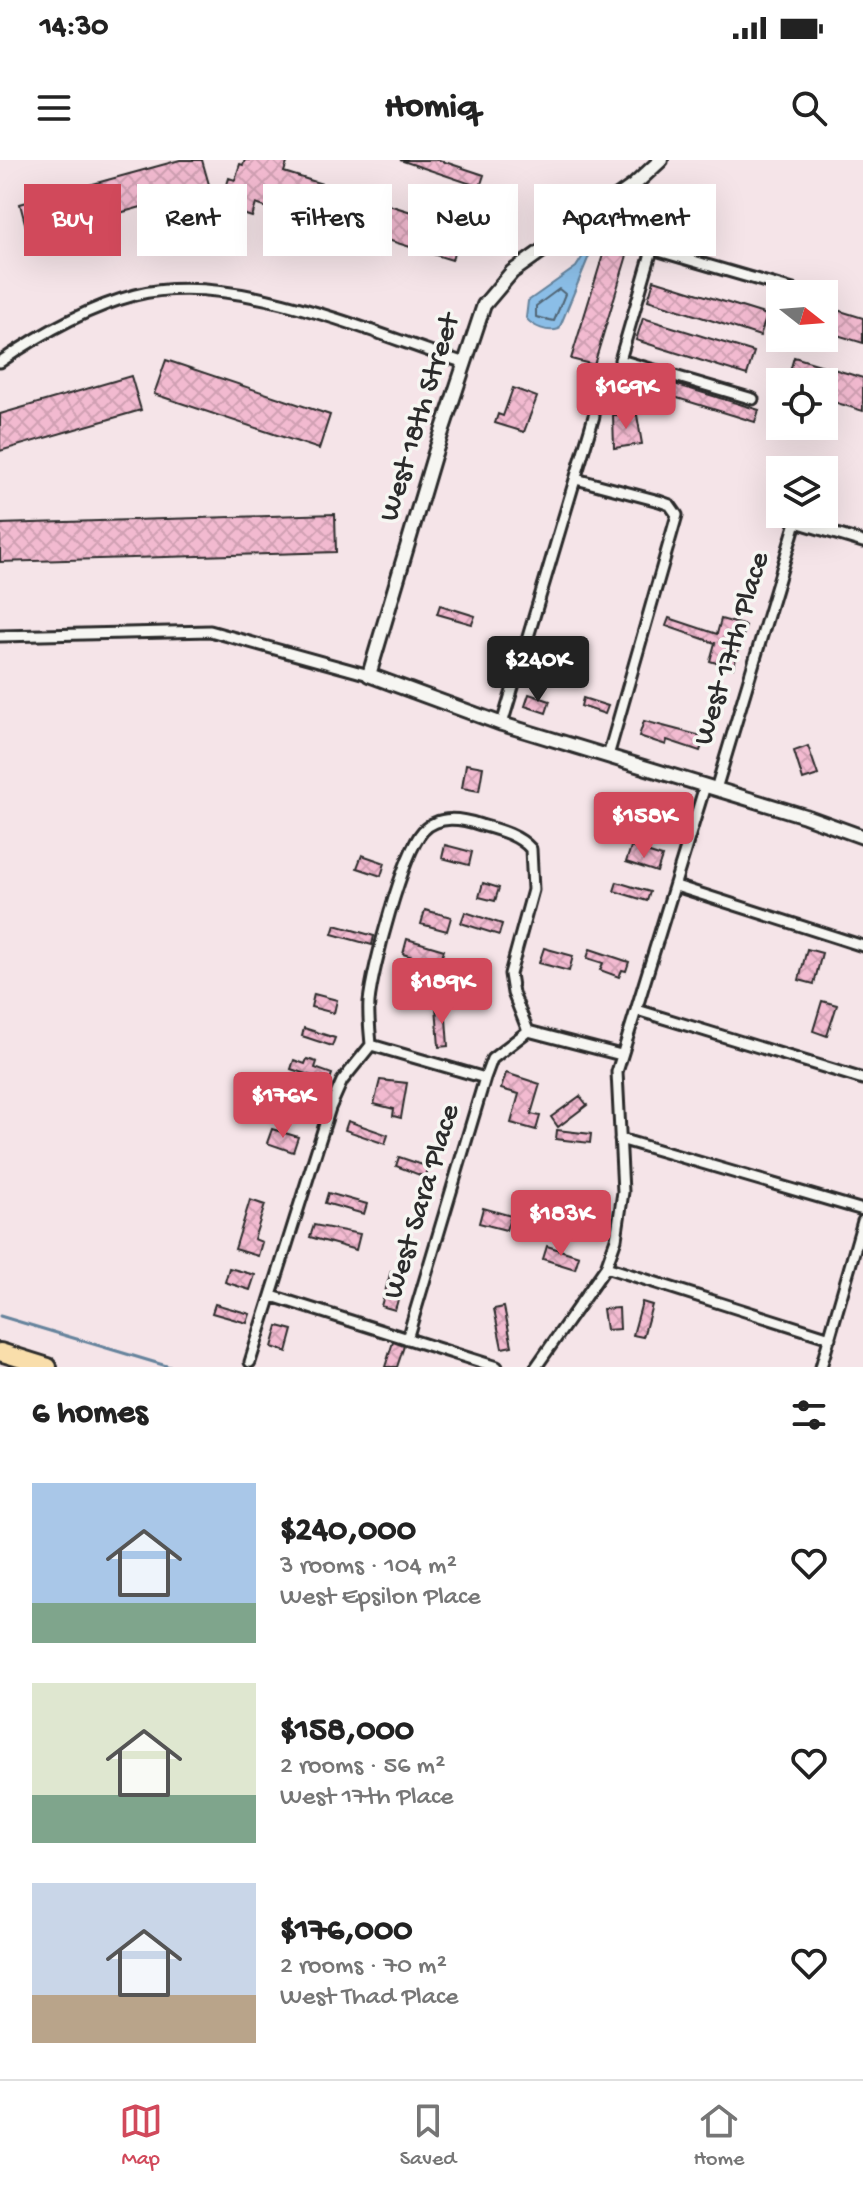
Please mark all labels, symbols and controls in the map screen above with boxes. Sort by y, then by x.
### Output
text: 14:30 [40,11,108,46]
icon: menu [32,86,76,130]
icon: search [787,86,831,130]
text: Homiq [384,87,479,130]
chip: Buy [24,184,121,256]
chip: Rent [137,184,247,256]
chip: Filters [263,184,392,256]
chip: New [408,184,518,256]
chip: Apartment [534,184,716,256]
north arrow [766,280,838,352]
map controls [766,280,838,528]
street label: West 18th Street [373,307,470,526]
pin: $169K [570,363,682,431]
button: locate [766,368,838,440]
text: $169K [595,373,657,404]
button: layers [766,456,838,528]
street label: West 17th Place [687,548,779,750]
pin: $240K [482,636,594,704]
text: $240K [505,646,571,677]
pin: $158K [588,792,700,860]
text: $158K [612,802,676,833]
pin: $189K [386,958,498,1026]
text: $189K [410,968,474,999]
pin: $176K [227,1072,339,1140]
text: $176K [251,1082,315,1113]
street label: West Sara Place [377,1100,469,1304]
pin: $183K [505,1190,617,1258]
text: $183K [529,1200,593,1231]
icon: filters [787,1393,831,1437]
text: 6 homes [32,1395,147,1435]
text: $240,000 [280,1512,416,1552]
icon: home [96,1515,192,1611]
icon: heart [787,1541,831,1585]
text: 3 rooms · 104 m² [280,1552,457,1583]
text: West Epsilon Place [280,1583,481,1614]
text: $158,000 [280,1712,414,1752]
icon: home [96,1715,192,1811]
icon: heart [787,1741,831,1785]
text: 2 rooms · 56 m² [280,1752,445,1783]
text: West 17th Place [280,1783,453,1814]
text: $176,000 [280,1912,413,1952]
icon: home [96,1915,192,2011]
icon: heart [787,1941,831,1985]
text: 2 rooms · 70 m² [280,1952,447,1983]
text: West Thad Place [280,1983,458,2014]
tab: Map [119,2099,163,2173]
tab: Saved [400,2099,456,2173]
tab: Home [693,2099,744,2173]

